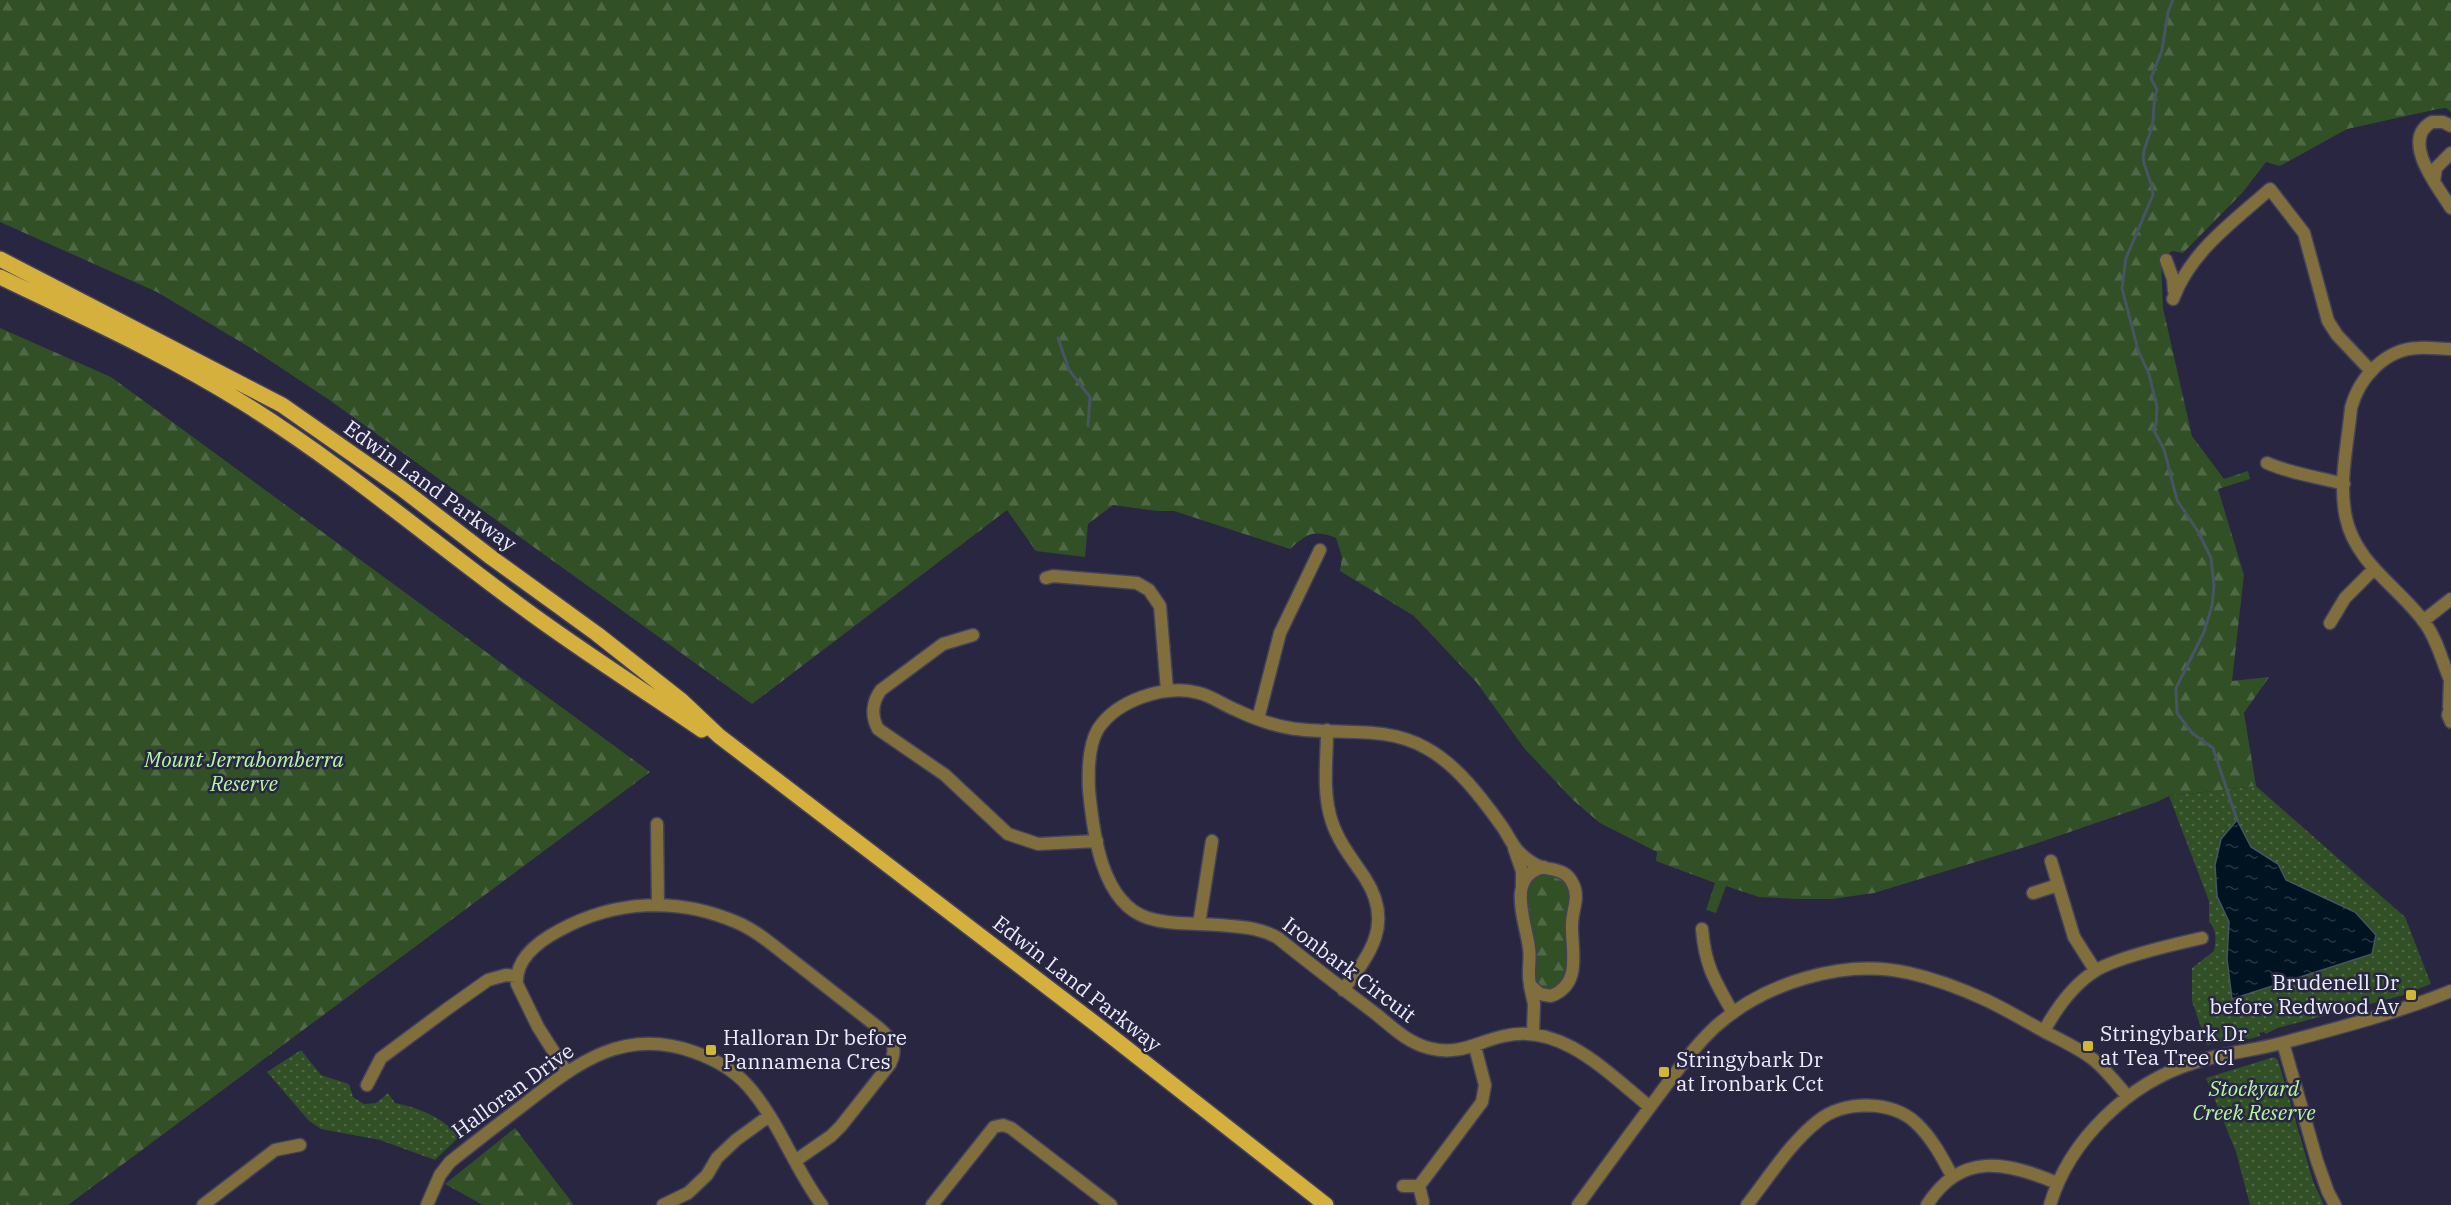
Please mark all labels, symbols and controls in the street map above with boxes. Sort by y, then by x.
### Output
street label: Edwin Land Parkway [339,413,523,558]
park label: Mount Jerrabomberra Reserve [143,745,344,797]
street label: Edwin Land Parkway [988,909,1168,1058]
street label: Ironbark Circuit [1277,910,1422,1029]
place label: Brudenell Dr before Redwood Av [2210,968,2400,1020]
marker: Brudenell Dr before Redwood Av [2404,988,2418,1002]
place label: Stringybark Dr at Tea Tree Cl [2100,1019,2247,1071]
place label: Halloran Dr before Pannamena Cres [723,1023,907,1075]
street label: Halloran Drive [446,1036,579,1144]
marker: Stringybark Dr at Tea Tree Cl [2081,1039,2095,1053]
marker: Halloran Dr before Pannamena Cres [704,1043,718,1057]
place label: Stringybark Dr at Ironbark Cct [1676,1045,1824,1097]
marker: Stringybark Dr at Ironbark Cct [1657,1065,1671,1079]
park label: Stockyard Creek Reserve [2192,1074,2316,1126]

